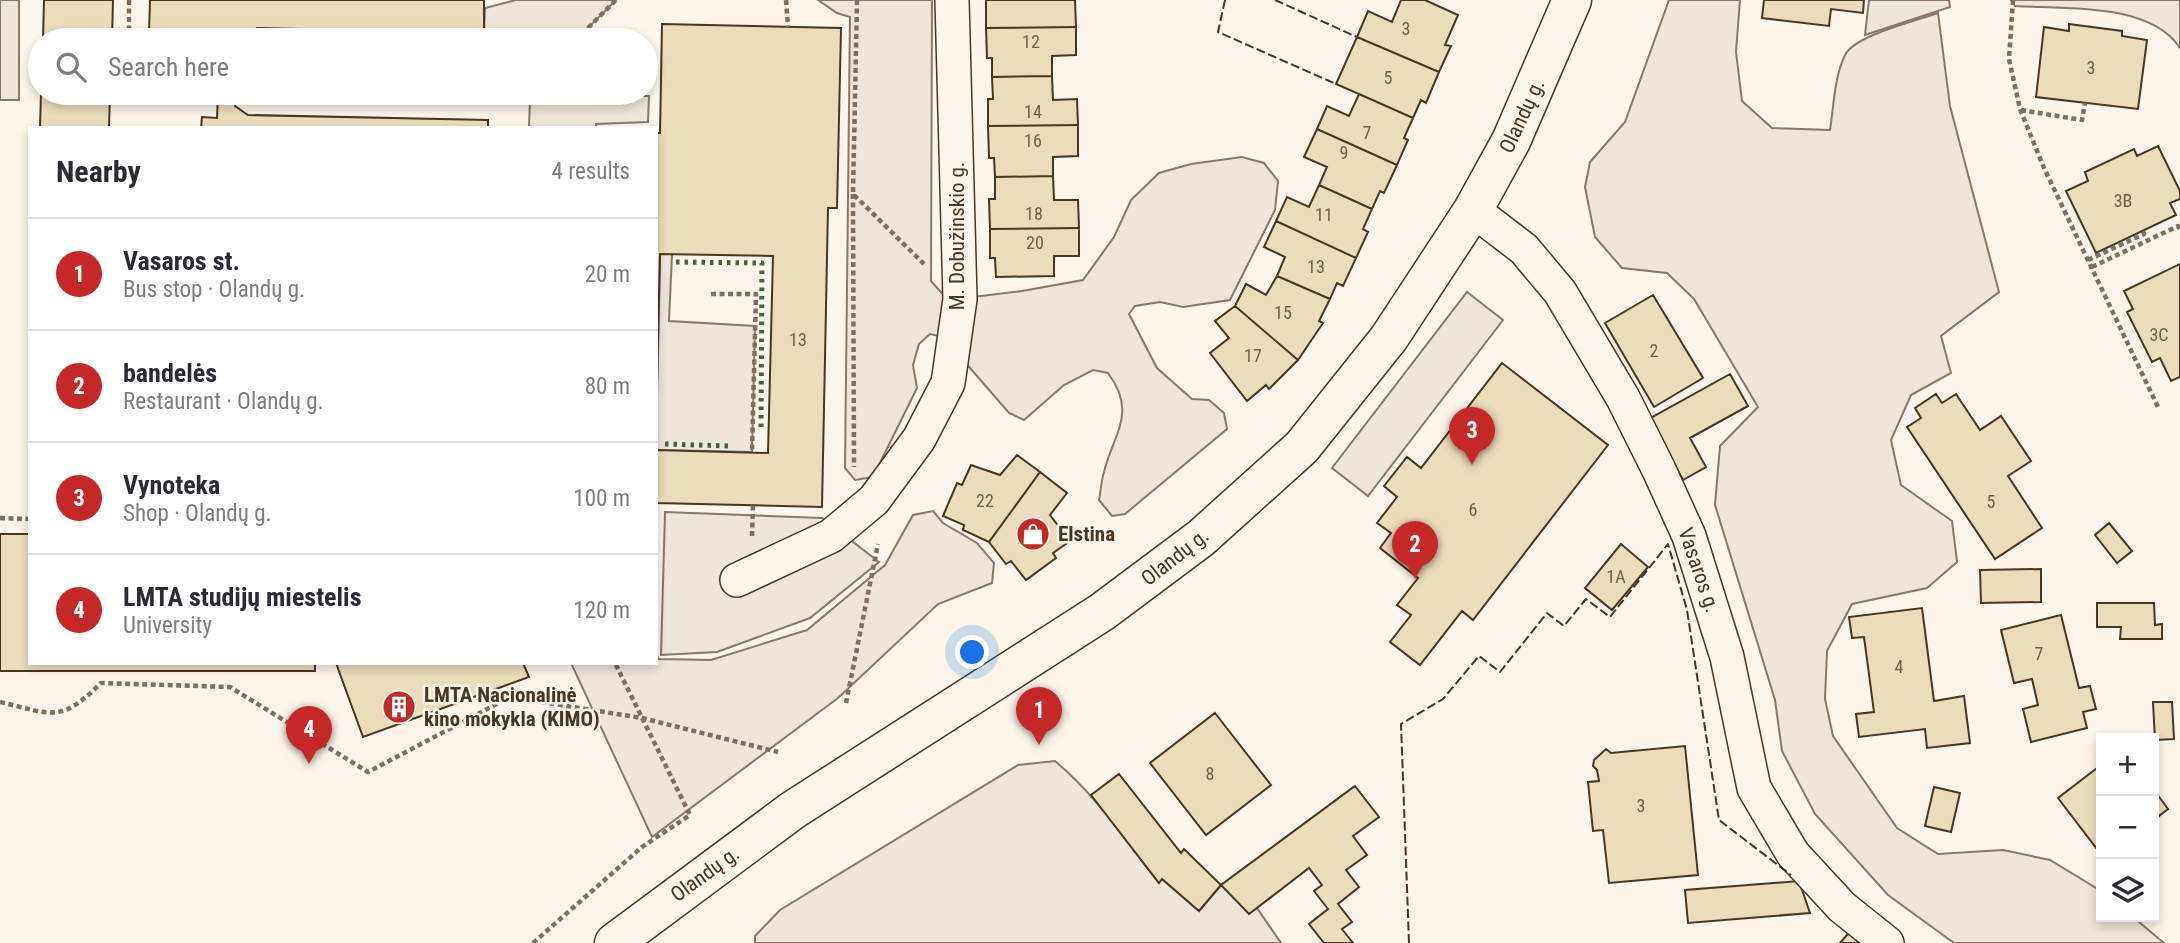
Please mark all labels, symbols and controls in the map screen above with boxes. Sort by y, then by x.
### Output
house number: 3 [1402,18,1410,39]
search box [28,28,658,105]
house number: 12 [1022,31,1040,52]
icon: search [52,48,90,86]
text: Search here [108,52,229,82]
house number: 3 [2087,57,2095,78]
house number: 5 [1384,67,1393,88]
street label: Olandų g. [1494,75,1550,157]
house number: 14 [1024,101,1042,122]
house number: 7 [1363,122,1372,143]
house number: 16 [1024,130,1042,151]
house number: 9 [1340,142,1348,163]
text: Nearby [56,154,141,189]
text: 4 results [552,158,630,185]
street label: M. Dobužinskio g. [945,162,969,310]
house number: 3B [2114,190,2132,211]
house number: 18 [1025,203,1043,224]
house number: 11 [1315,204,1333,225]
house number: 20 [1026,232,1044,253]
text: Vasaros st. [123,246,240,276]
house number: 13 [1307,256,1325,277]
text: 1 [73,261,85,288]
text: 20 m [585,261,630,288]
text: Bus stop · Olandų g. [123,276,305,303]
house number: 15 [1274,302,1292,323]
house number: 3C [2149,324,2169,345]
house number: 13 [789,329,807,350]
house number: 2 [1650,340,1659,361]
house number: 17 [1244,345,1262,366]
text: bandelės [123,358,217,388]
text: 2 [73,373,85,400]
text: 80 m [585,373,630,400]
text: Restaurant · Olandų g. [123,388,324,415]
pin: 3 [1449,407,1495,465]
text: Vynoteka [123,470,220,500]
text: 3 [73,485,85,512]
text: 100 m [573,485,630,512]
house number: 22 [976,490,994,511]
house number: 5 [1987,491,1996,512]
house number: 6 [1469,499,1477,520]
text: Shop · Olandų g. [123,500,272,527]
shop icon: Elstina [1014,515,1052,553]
pin: 2 [1392,521,1438,579]
place label: Elstina [1058,522,1115,546]
street label: Olandų g. [1136,523,1214,591]
street label: Vasaros g. [1673,524,1725,616]
house number: 1A [1606,566,1626,587]
text: LMTA studijų miestelis [123,582,361,612]
text: 4 [73,597,85,624]
text: 120 m [573,597,630,624]
text: University [123,612,212,639]
your location [955,635,989,669]
house number: 7 [2035,643,2044,664]
house number: 4 [1895,656,1904,677]
place label: LMTA Nacionalinė kino mokykla (KIMO) [424,683,600,731]
pin: 1 [1016,687,1062,745]
building icon: LMTA Nacionalinė kino mokykla (KIMO) [380,688,418,726]
pin: 4 [286,706,332,764]
map controls [2096,733,2159,922]
button: + [2096,733,2159,796]
house number: 8 [1206,763,1214,784]
house number: 3 [1637,795,1645,816]
button: − [2096,796,2159,859]
street label: Olandų g. [666,841,744,907]
button: layers [2096,859,2159,922]

